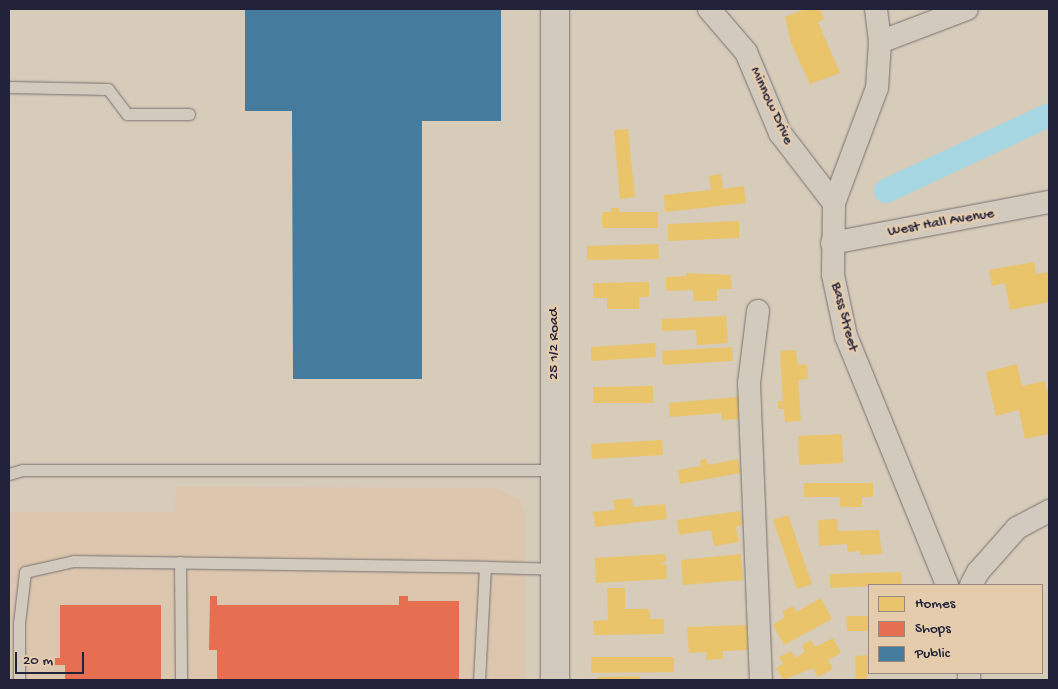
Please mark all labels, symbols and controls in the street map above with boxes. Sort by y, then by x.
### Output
street label: Minnow Drive [745,64,797,148]
street label: West Hall Avenue [886,205,996,241]
street label: Bass Street [826,281,862,353]
street label: 25 1/2 Road [546,308,564,380]
legend [868,584,1043,674]
text: Homes [915,595,955,613]
text: Shops [915,620,951,638]
scale bar [18,642,86,674]
text: Public [915,645,950,663]
text: 20 m [23,652,53,670]

